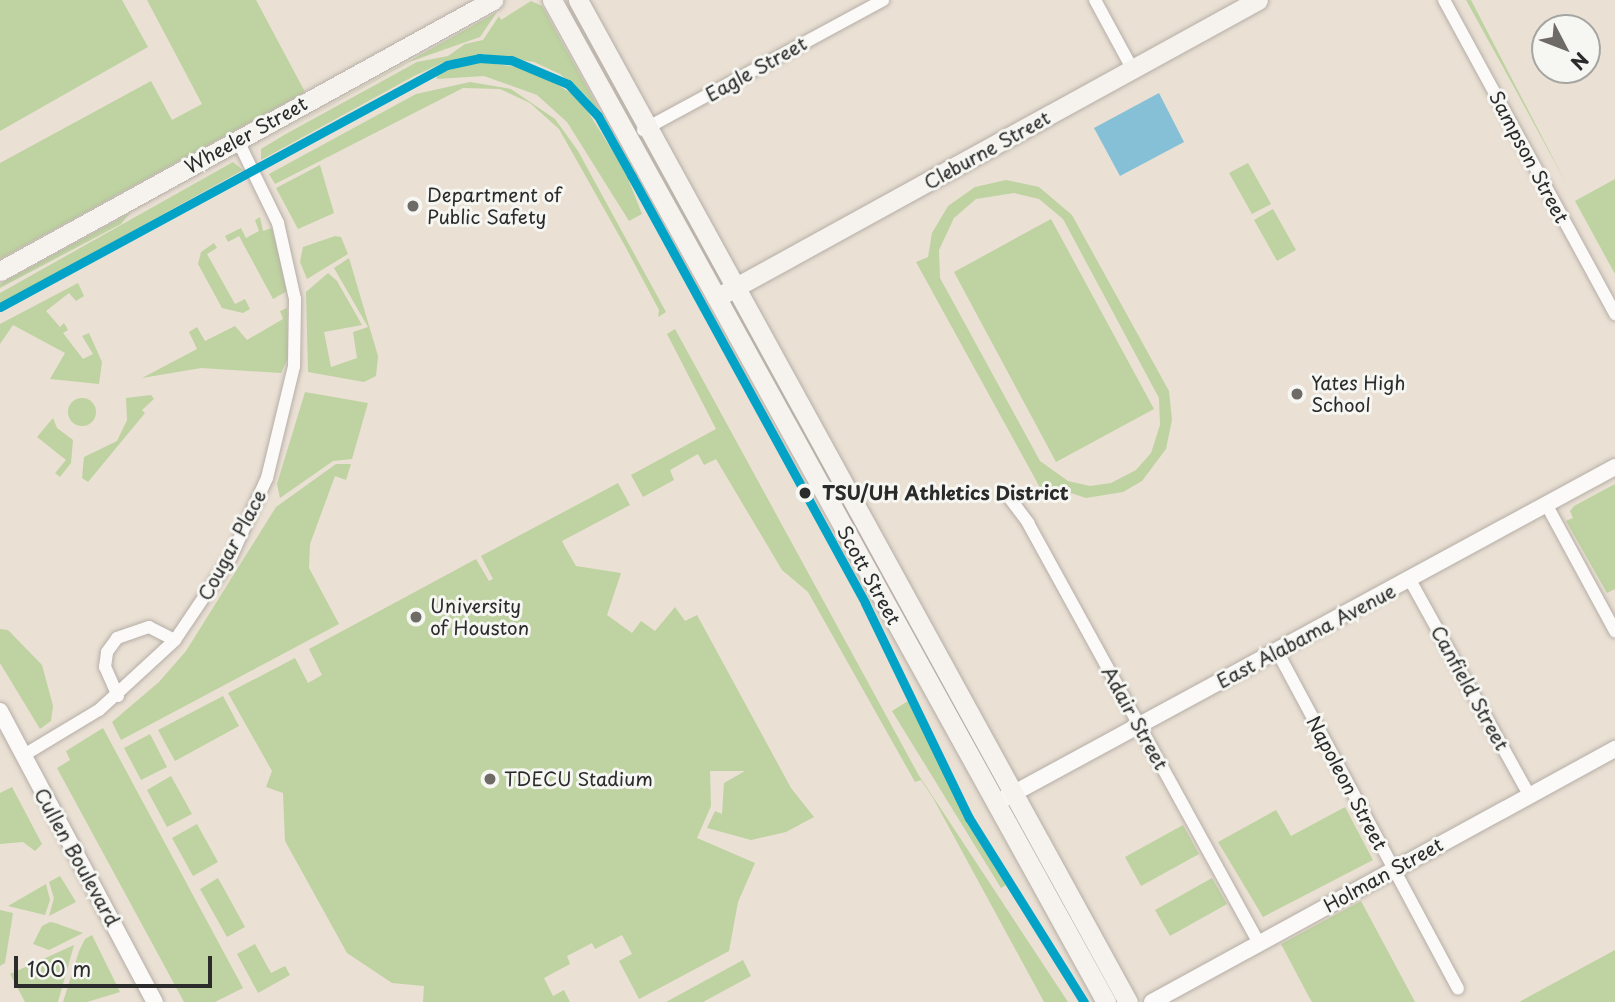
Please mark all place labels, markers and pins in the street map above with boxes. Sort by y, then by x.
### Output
place label: Department of Public Safety [427,184,561,228]
marker: Department of Public Safety [405,198,421,214]
place label: Yates High School [1311,372,1406,416]
marker: Yates High School [1289,386,1305,402]
marker: TSU/UH Athletics District [794,482,816,504]
place label: TSU/UH Athletics District [822,482,1070,504]
place label: University of Houston [430,595,529,639]
marker: University of Houston [408,609,424,625]
place label: TDECU Stadium [504,768,654,790]
marker: TDECU Stadium [482,771,498,787]

